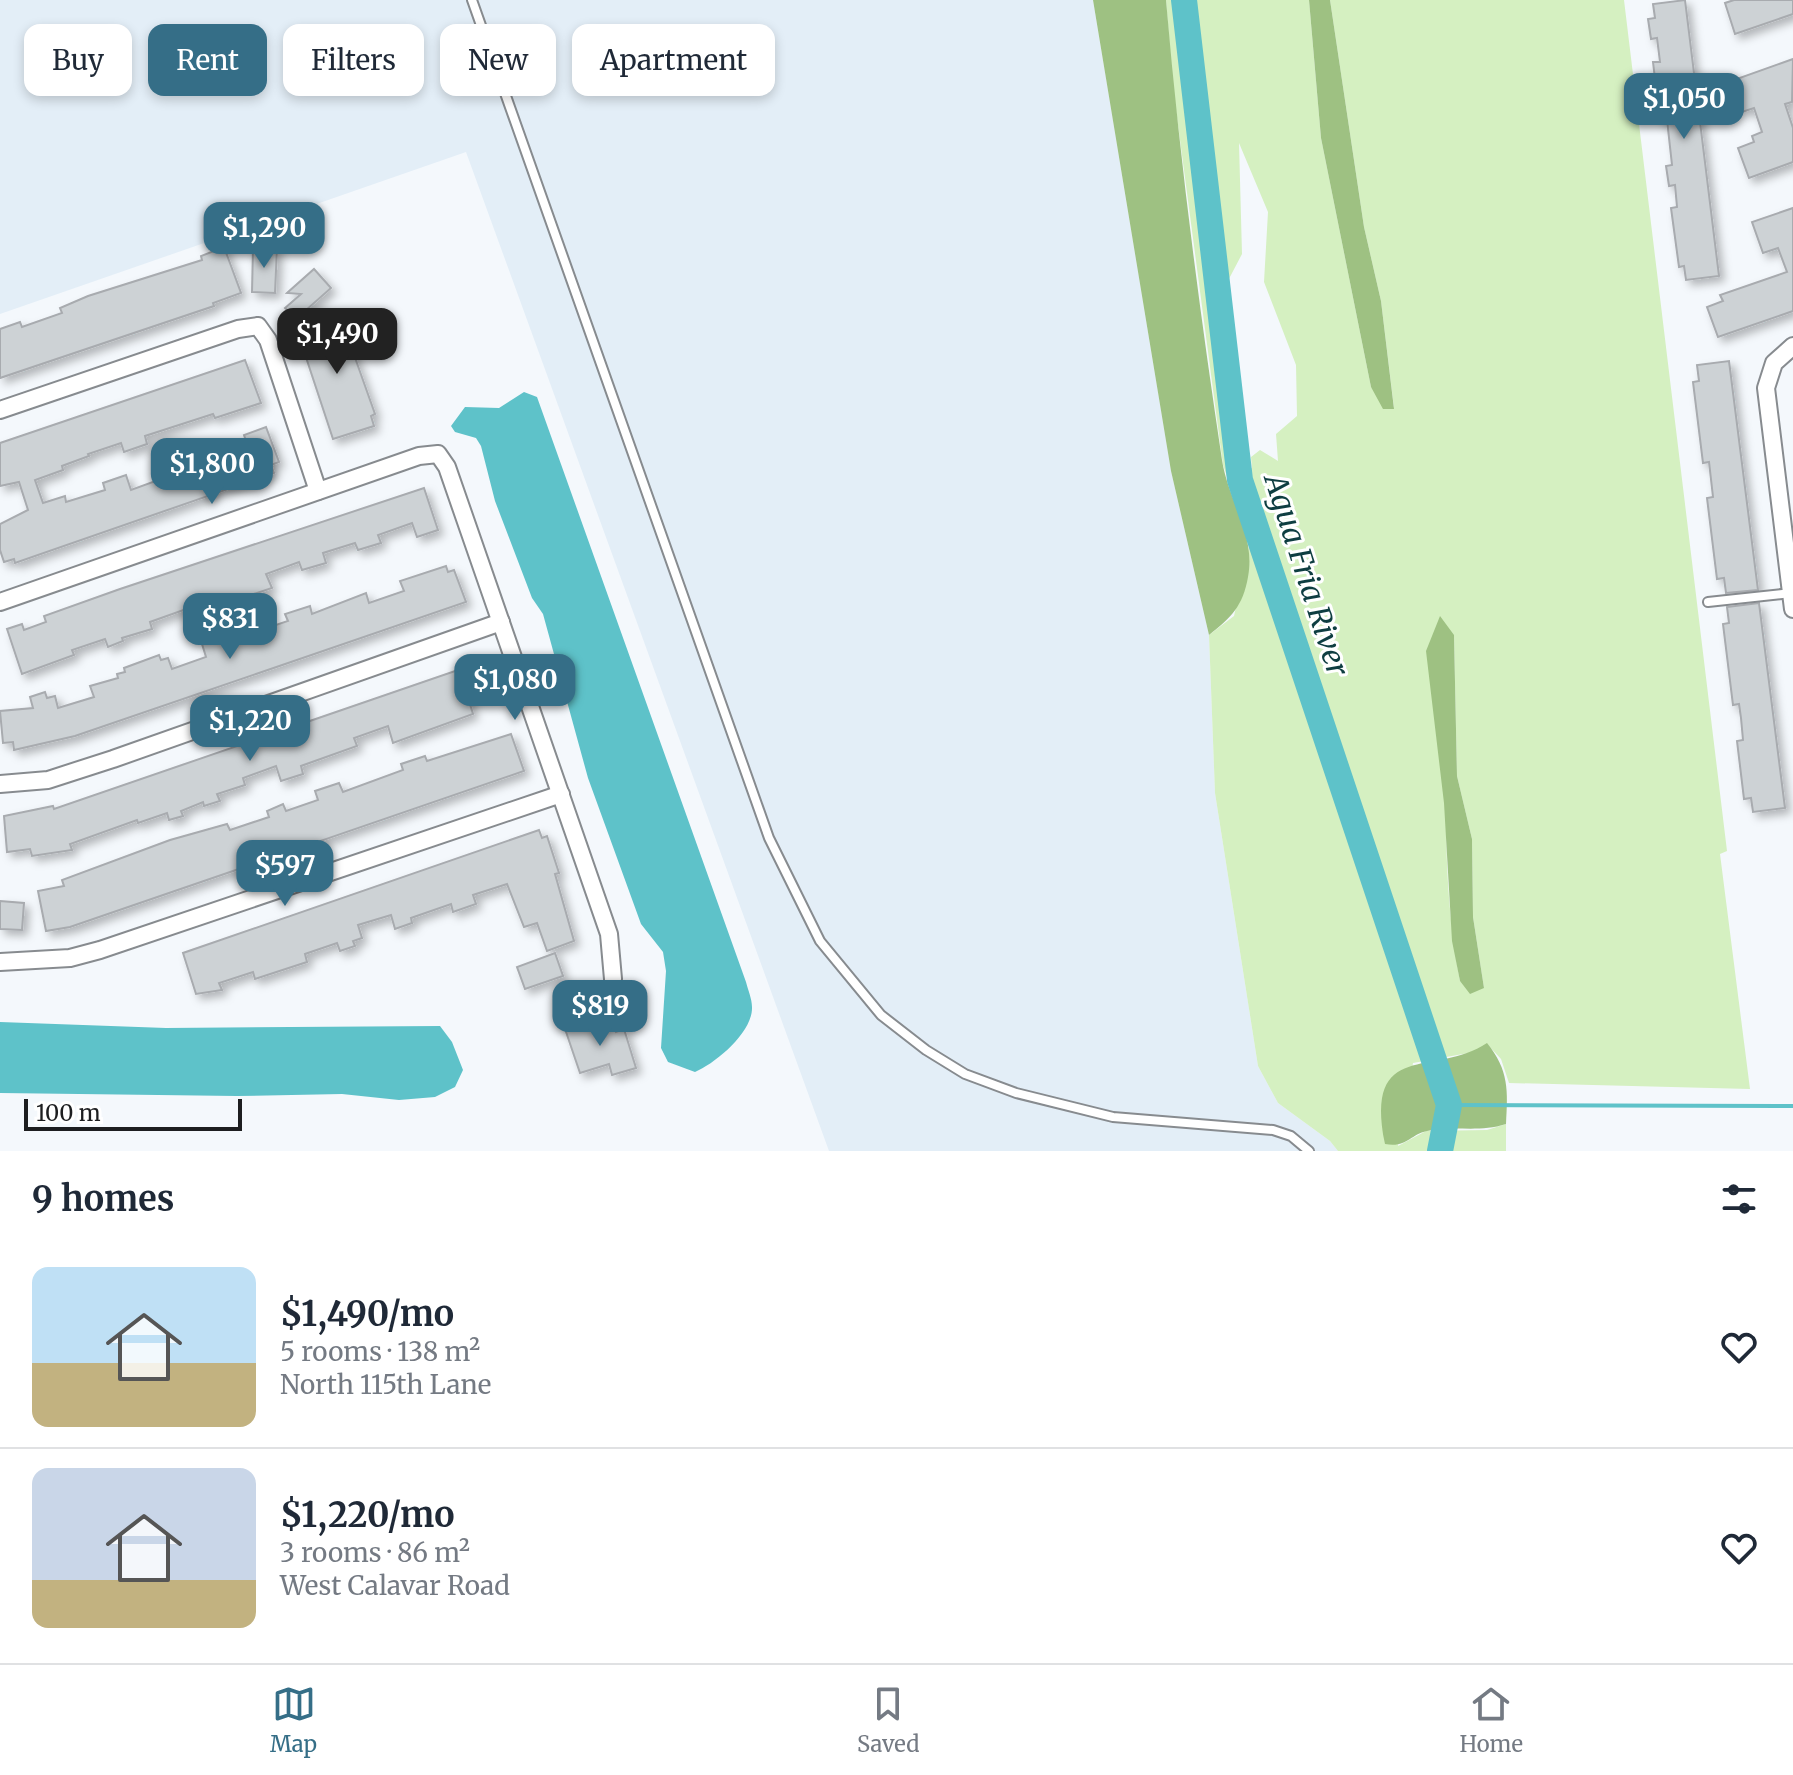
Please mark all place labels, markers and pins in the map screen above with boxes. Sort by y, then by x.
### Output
pin: $1,050 [1619,73,1749,141]
pin: $1,290 [199,202,329,270]
pin: $1,490 [272,308,402,376]
pin: $1,800 [147,438,277,506]
pin: $831 [183,593,277,661]
pin: $1,080 [450,654,580,722]
pin: $1,220 [185,695,315,763]
pin: $597 [238,840,332,908]
pin: $819 [553,980,647,1048]

